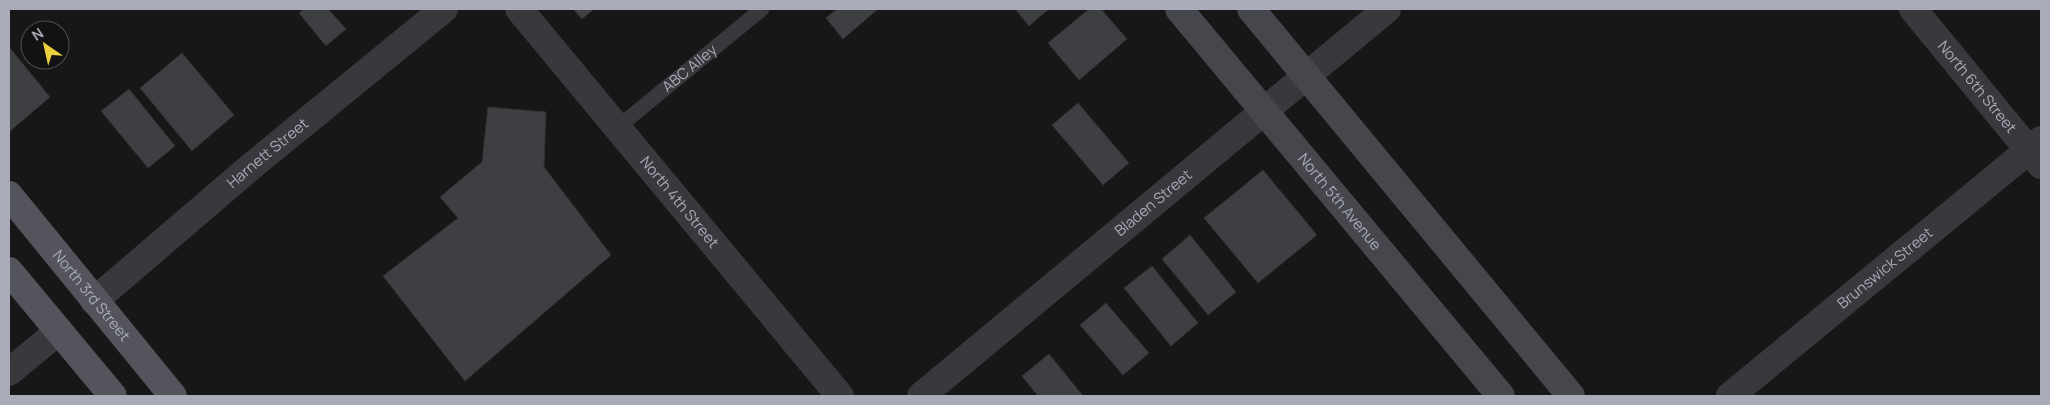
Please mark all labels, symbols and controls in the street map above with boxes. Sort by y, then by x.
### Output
north arrow [20,20,70,70]
text: N [28,23,47,44]
street label: North 6th Street [1933,36,2022,137]
street label: ABC Alley [657,39,721,97]
street label: Harnett Street [222,113,313,193]
street label: North 5th Avenue [1293,149,1387,255]
street label: North 4th Street [635,152,724,252]
street label: Bladen Street [1110,164,1196,241]
street label: Brunswick Street [1833,222,1937,313]
street label: North 3rd Street [48,245,135,345]

